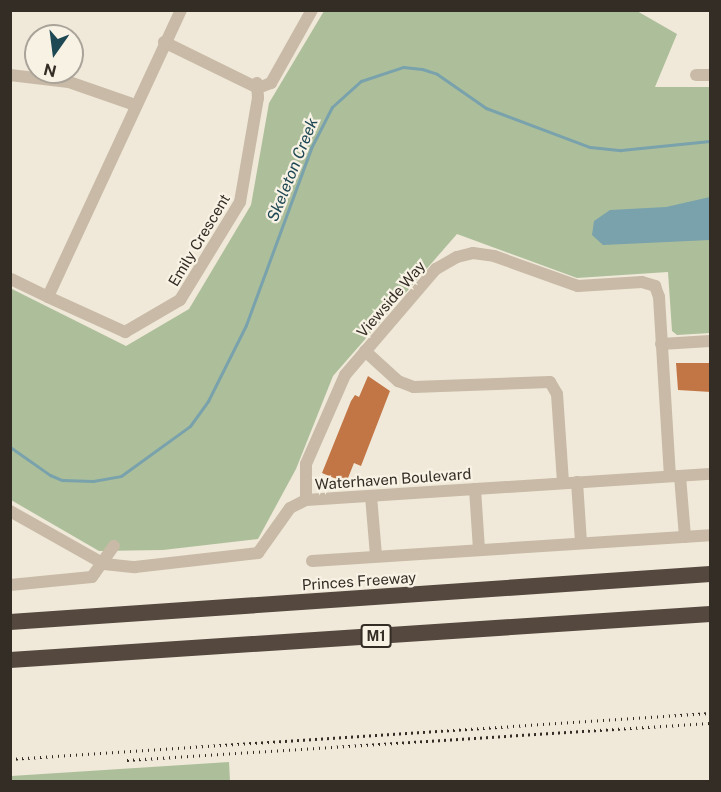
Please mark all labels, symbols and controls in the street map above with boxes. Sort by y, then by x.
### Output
north arrow [24,24,84,84]
text: N [42,59,58,81]
water label: Skeleton Creek [263,115,323,225]
street label: Emily Crescent [164,190,234,290]
street label: Viewside Way [353,257,429,341]
street label: Waterhaven Boulevard [314,465,472,493]
street label: Princes Freeway [301,568,417,594]
road number: M1 [360,625,392,647]

